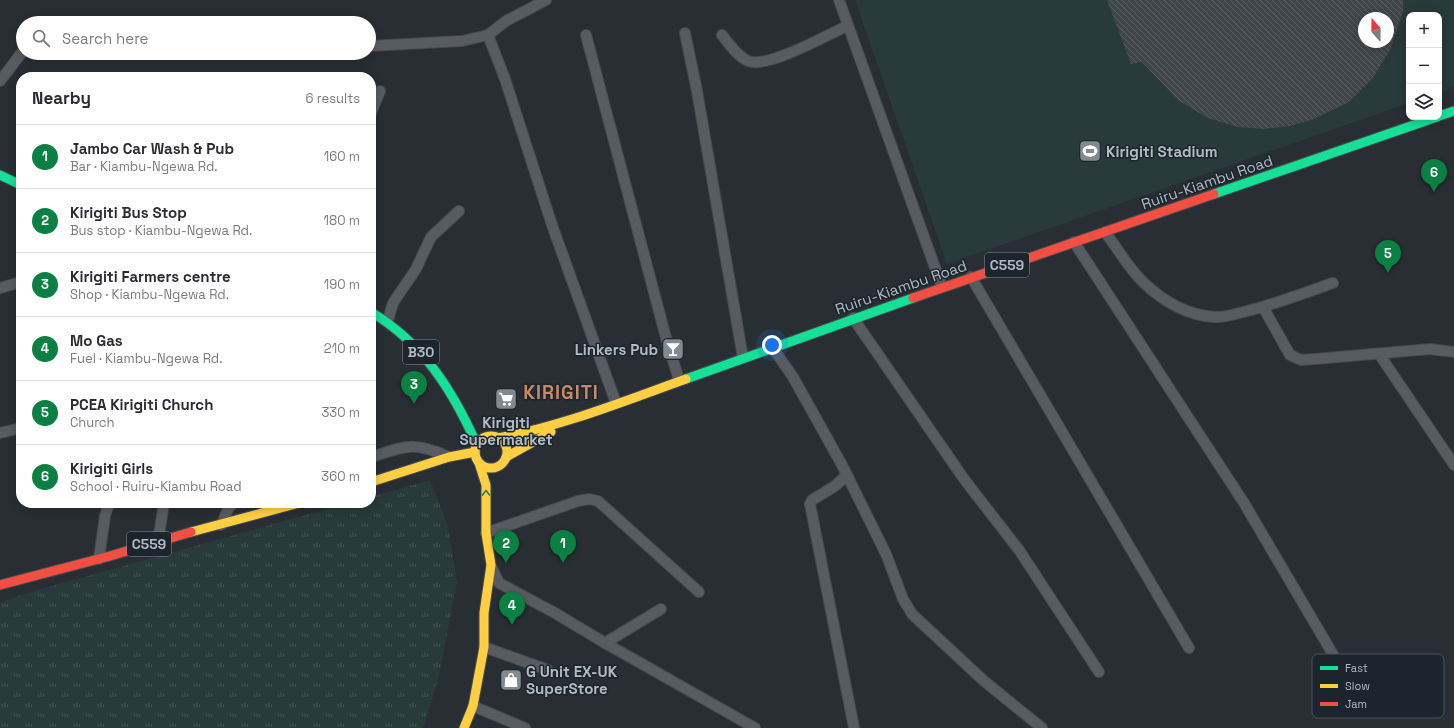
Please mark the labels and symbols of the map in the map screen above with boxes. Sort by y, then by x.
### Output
north arrow [1358,12,1394,48]
sports icon: Kirigiti Stadium [1077,138,1103,164]
place label: Kirigiti Stadium [1106,142,1218,161]
street label: Ruiru-Kiambu Road [1139,151,1275,213]
pin: 6 [1421,159,1447,192]
pin: 5 [1375,240,1401,273]
road number: C559 [985,253,1029,277]
street label: Ruiru-Kiambu Road [833,256,969,318]
your location [762,335,782,355]
bar icon: Linkers Pub [660,336,686,362]
road number: B30 [403,340,439,364]
place label: Linkers Pub [575,340,658,359]
pin: 3 [401,371,427,404]
district label: KIRIGITI [523,380,599,405]
supermarket icon: Kirigiti Supermarket [493,386,519,412]
place label: Kirigiti Supermarket [459,413,553,449]
one-way arrow [482,490,491,496]
pin: 2 [493,530,519,563]
pin: 1 [550,530,576,563]
road number: C559 [127,532,171,556]
pin: 4 [499,592,525,625]
legend [1312,654,1444,718]
text: Fast [1345,661,1368,675]
place label: G Unit EX-UK SuperStore [526,662,618,698]
shop icon: G Unit EX-UK SuperStore [498,667,524,693]
text: Slow [1345,679,1370,693]
text: Jam [1345,697,1367,711]

